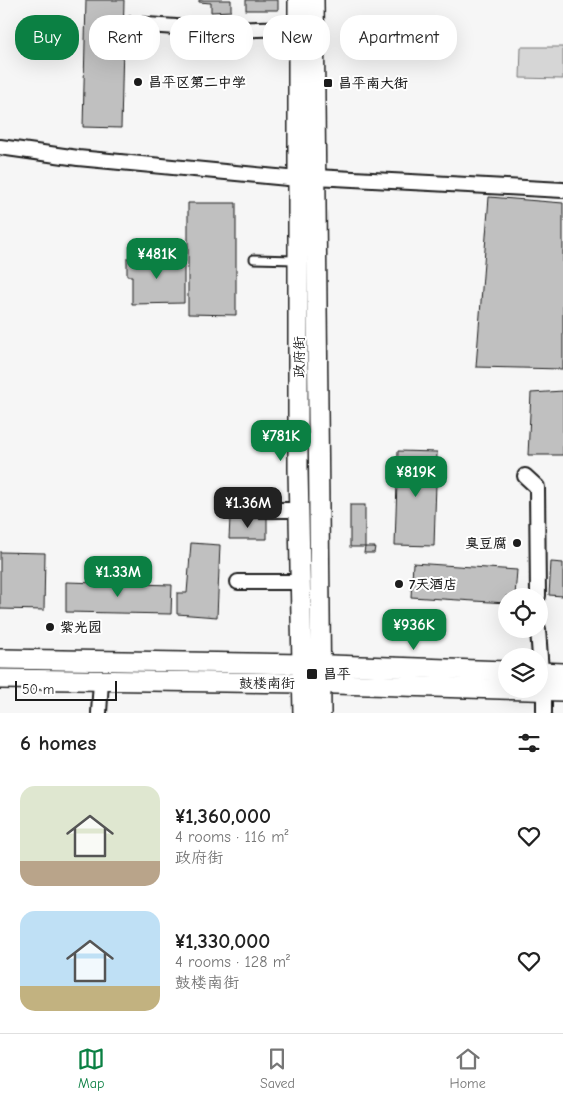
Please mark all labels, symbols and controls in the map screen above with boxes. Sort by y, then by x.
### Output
chip: Buy [15,15,79,60]
chip: Rent [89,15,160,60]
chip: Filters [170,15,253,60]
chip: New [263,15,330,60]
chip: Apartment [340,15,457,60]
place label: 昌平区第二中学 [148,74,246,91]
place label: 昌平南大街 [338,75,408,92]
marker: 昌平区第二中学 [132,76,144,88]
marker: 昌平南大街 [322,77,334,89]
pin: ¥481K [122,238,192,280]
text: ¥481K [138,245,176,263]
street label: 政府街 [291,336,308,378]
pin: ¥781K [246,420,316,462]
text: ¥781K [262,427,300,445]
pin: ¥819K [381,456,451,498]
text: ¥819K [396,463,436,481]
pin: ¥1.36M [207,486,289,529]
text: ¥1.36M [225,494,271,512]
place label: 臭豆腐 [465,535,507,552]
marker: 臭豆腐 [511,537,523,549]
pin: ¥1.33M [77,556,159,598]
text: ¥1.33M [95,563,141,581]
place label: 7天酒店 [409,576,457,593]
marker: 7天酒店 [393,578,405,590]
map controls [498,588,548,698]
button: locate [498,588,548,638]
pin: ¥936K [379,608,449,651]
text: ¥936K [393,616,435,634]
place label: 紫光园 [60,619,102,636]
marker: 紫光园 [44,621,56,633]
button: layers [498,648,548,698]
place label: 昌平 [323,666,351,683]
marker: 昌平 [305,667,319,681]
street label: 鼓楼南街 [239,675,295,692]
scale bar [15,678,118,701]
text: 50 m [22,681,54,698]
icon: filters [515,729,543,757]
text: 6 homes [20,731,96,755]
text: ¥1,360,000 [175,804,271,828]
icon: home [60,806,120,866]
icon: heart [515,822,543,850]
text: 4 rooms · 116 m² [175,828,288,846]
text: 政府街 [175,849,223,867]
text: ¥1,330,000 [175,929,270,953]
icon: home [60,931,120,991]
icon: heart [515,947,543,975]
text: 4 rooms · 128 m² [175,953,290,971]
text: 鼓楼南街 [175,974,239,992]
tab: Map [77,1045,105,1092]
tab: Saved [260,1045,295,1092]
tab: Home [450,1045,486,1092]

